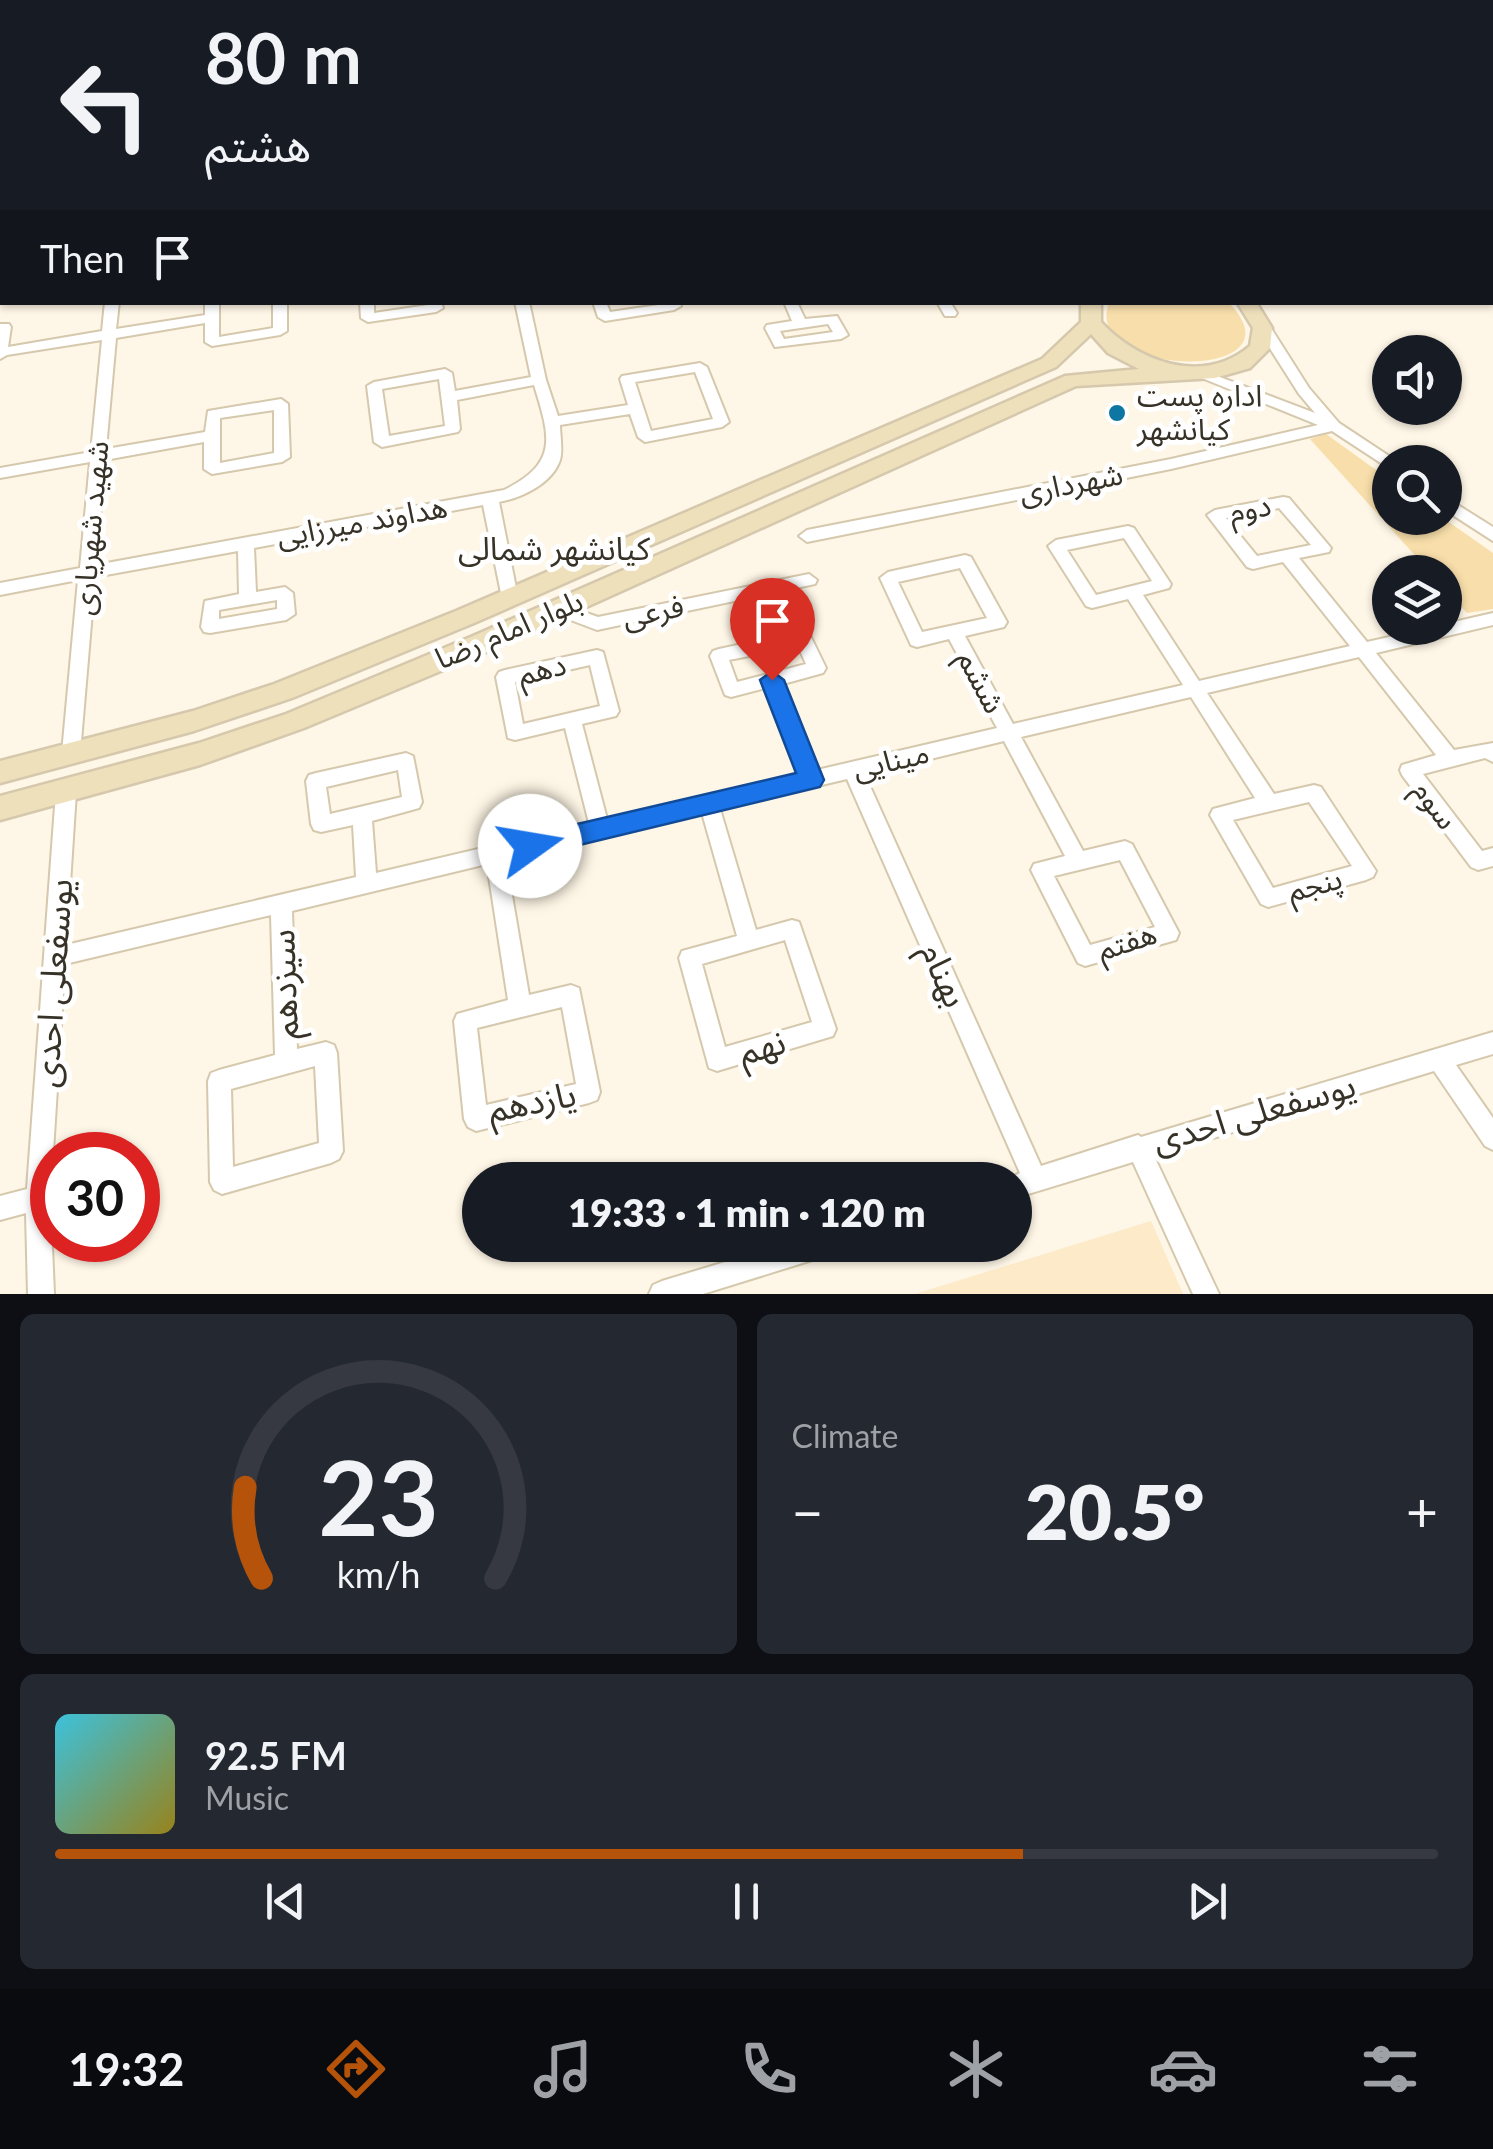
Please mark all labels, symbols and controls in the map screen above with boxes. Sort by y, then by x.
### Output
text: 80 m [205,15,362,99]
icon: left [40,40,170,170]
text: هشتم [205,118,311,172]
icon: arrive [145,230,200,285]
text: Then [40,235,125,281]
map controls [1372,335,1462,645]
button: sound [1372,335,1462,425]
place label: اداره پست کیانشهر [1136,376,1263,447]
marker: اداره پست کیانشهر [1106,402,1128,424]
street label: شهید شهریاری [63,439,116,617]
button: search [1372,445,1462,535]
street label: شهرداری [1016,454,1126,511]
street label: دوم [1225,485,1275,535]
street label: هداوند میرزایی [273,487,450,554]
district label: کیانشهر شمالی [458,528,651,568]
button: layers [1372,555,1462,645]
pin [730,578,815,681]
street label: بلوار امام رضا [429,581,590,681]
street label: فرعی [619,586,687,635]
icon: arrive [745,593,800,648]
street label: ششم [945,644,1014,722]
street label: دهم [514,645,571,698]
street label: مینایی [849,733,932,786]
street label: سوم [1402,772,1467,839]
position arrow [478,794,582,898]
street label: پنجم [1283,859,1348,914]
street label: یوسفعلی احدی [23,877,80,1089]
street label: هفتم [1092,914,1163,973]
street label: سیزدهم [259,928,313,1040]
street label: بهنام [907,935,978,1016]
street label: نهم [733,1018,792,1079]
street label: یوسفعلی احدی [1147,1062,1360,1161]
street label: یازدهم [484,1071,581,1137]
speed limit sign: 30 [30,1132,160,1262]
text: 19:33 · 1 min · 120 m [568,1189,926,1235]
text: Climate [792,1416,898,1455]
text: 23 [318,1433,439,1558]
text: 20.5° [1025,1466,1205,1556]
text: − [792,1478,823,1544]
text: + [1406,1478,1438,1544]
text: km/h [336,1553,420,1596]
text: 92.5 FM [205,1732,347,1778]
text: Music [205,1778,289,1817]
icon: previous [258,1874,313,1929]
icon: pause [719,1874,774,1929]
icon: next [1180,1874,1235,1929]
icon: directions [321,2034,391,2104]
icon: music [528,2034,598,2104]
icon: phone [734,2034,804,2104]
icon: climate [941,2034,1011,2104]
icon: car [1148,2034,1218,2104]
icon: filters [1355,2034,1425,2104]
text: 19:32 [68,2042,184,2096]

